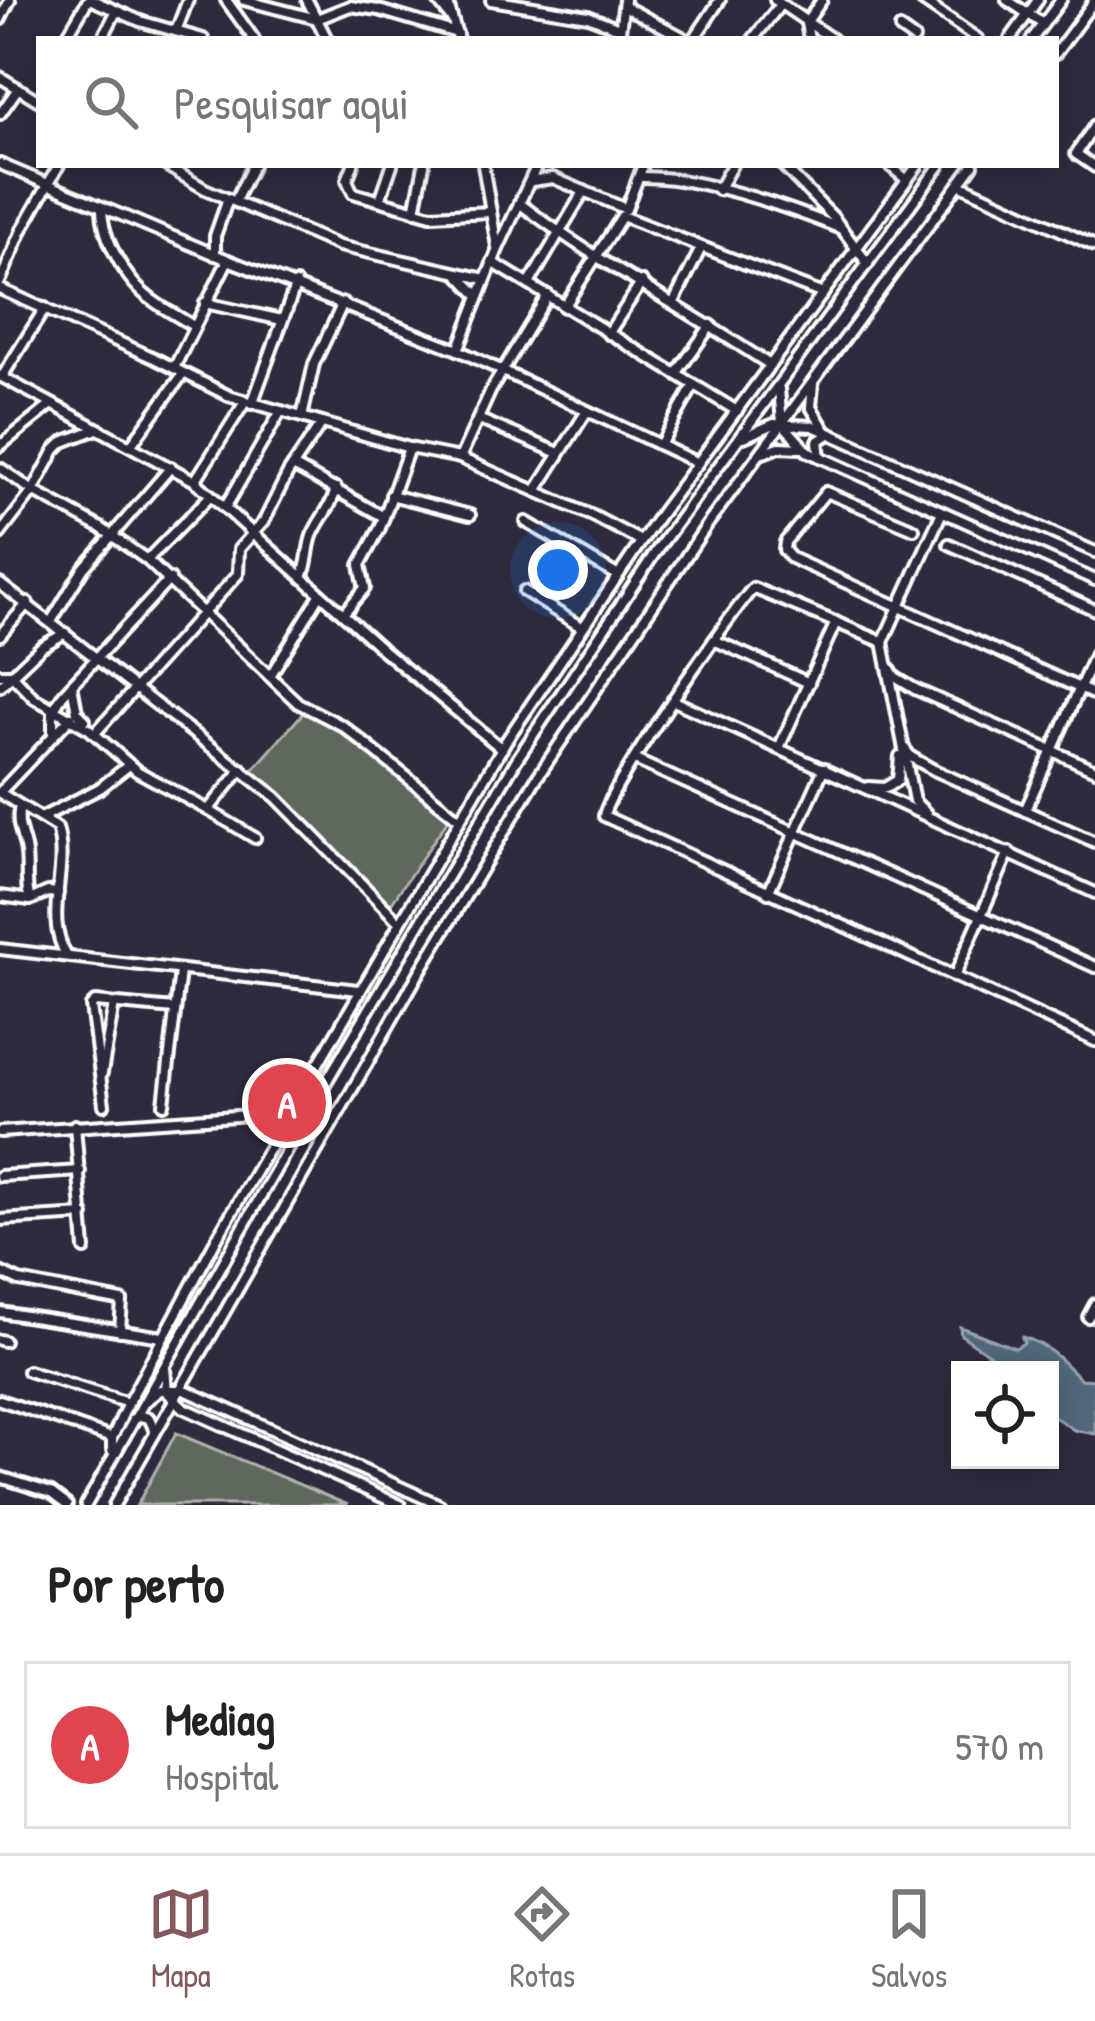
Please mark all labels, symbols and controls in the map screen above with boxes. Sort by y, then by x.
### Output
search box [36,36,1059,168]
icon: search [78,69,144,135]
text: Pesquisar aqui [174,72,409,133]
your location [528,540,588,600]
pin: A [248,1058,326,1148]
map controls [951,1361,1059,1469]
button: locate [951,1361,1059,1469]
text: Por perto [48,1549,224,1618]
text: Mediag [165,1688,275,1749]
text: A [80,1719,100,1772]
text: 570 m [955,1719,1044,1772]
text: Hospital [165,1749,279,1802]
tab: Mapa [148,1881,214,1997]
tab: Rotas [509,1881,575,1997]
tab: Salvos [871,1881,947,1997]

